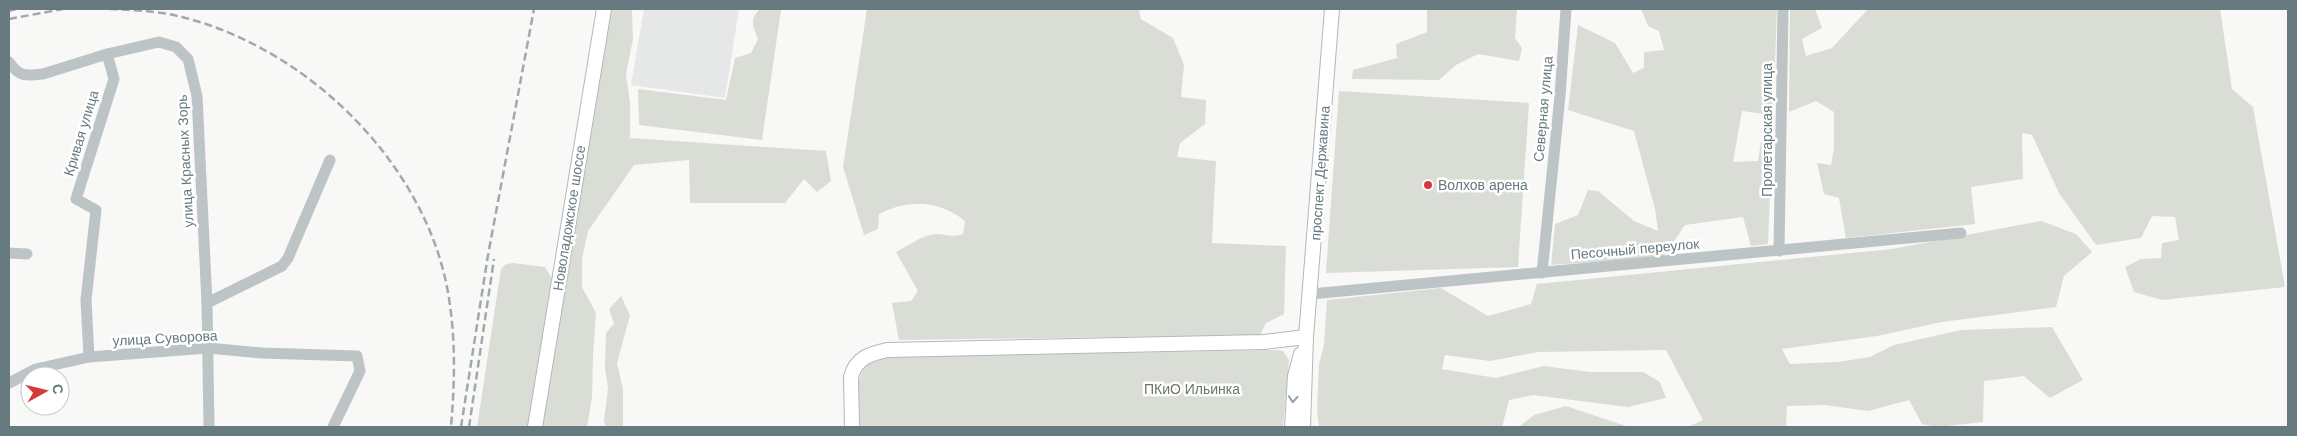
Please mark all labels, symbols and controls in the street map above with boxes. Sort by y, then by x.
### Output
street label: Северная улица [1530,55,1556,163]
street label: Пролетарская улица [1759,63,1775,197]
street label: Кривая улица [60,88,102,178]
street label: улица Красных Зорь [174,94,196,228]
street label: проспект Державина [1307,105,1333,241]
street label: Новоладожское шоссе [550,144,588,292]
place label: Волхов арена [1438,177,1528,193]
marker: Волхов арена [1422,179,1434,191]
street label: Песочный переулок [1570,235,1701,263]
street label: улица Суворова [112,327,218,349]
north arrow [20,366,70,416]
park label: ПКиО Ильинка [1144,381,1240,397]
text: С [49,383,67,395]
one-way arrow [1288,395,1299,403]

